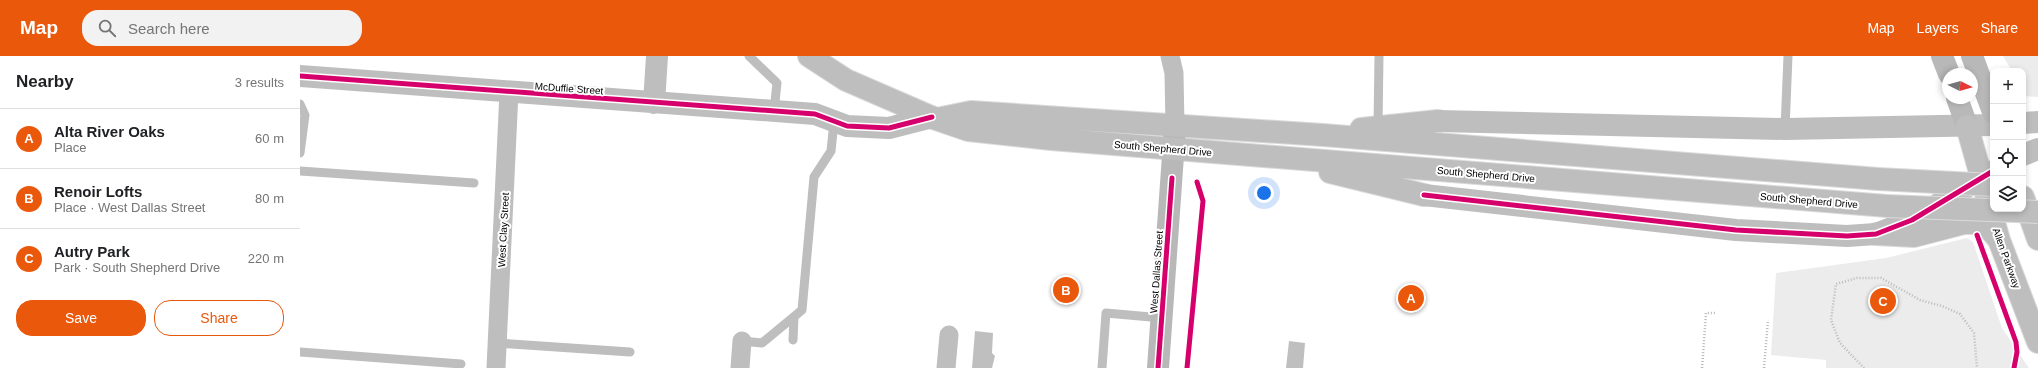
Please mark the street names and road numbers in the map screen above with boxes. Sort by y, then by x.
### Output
street label: McDuffie Street [534,81,604,96]
street label: South Shepherd Drive [1113,139,1213,158]
street label: South Shepherd Drive [1436,165,1536,184]
street label: South Shepherd Drive [1759,191,1859,210]
street label: West Clay Street [496,192,511,268]
street label: Allen Parkway [1991,227,2023,290]
street label: West Dallas Street [1148,230,1165,314]

